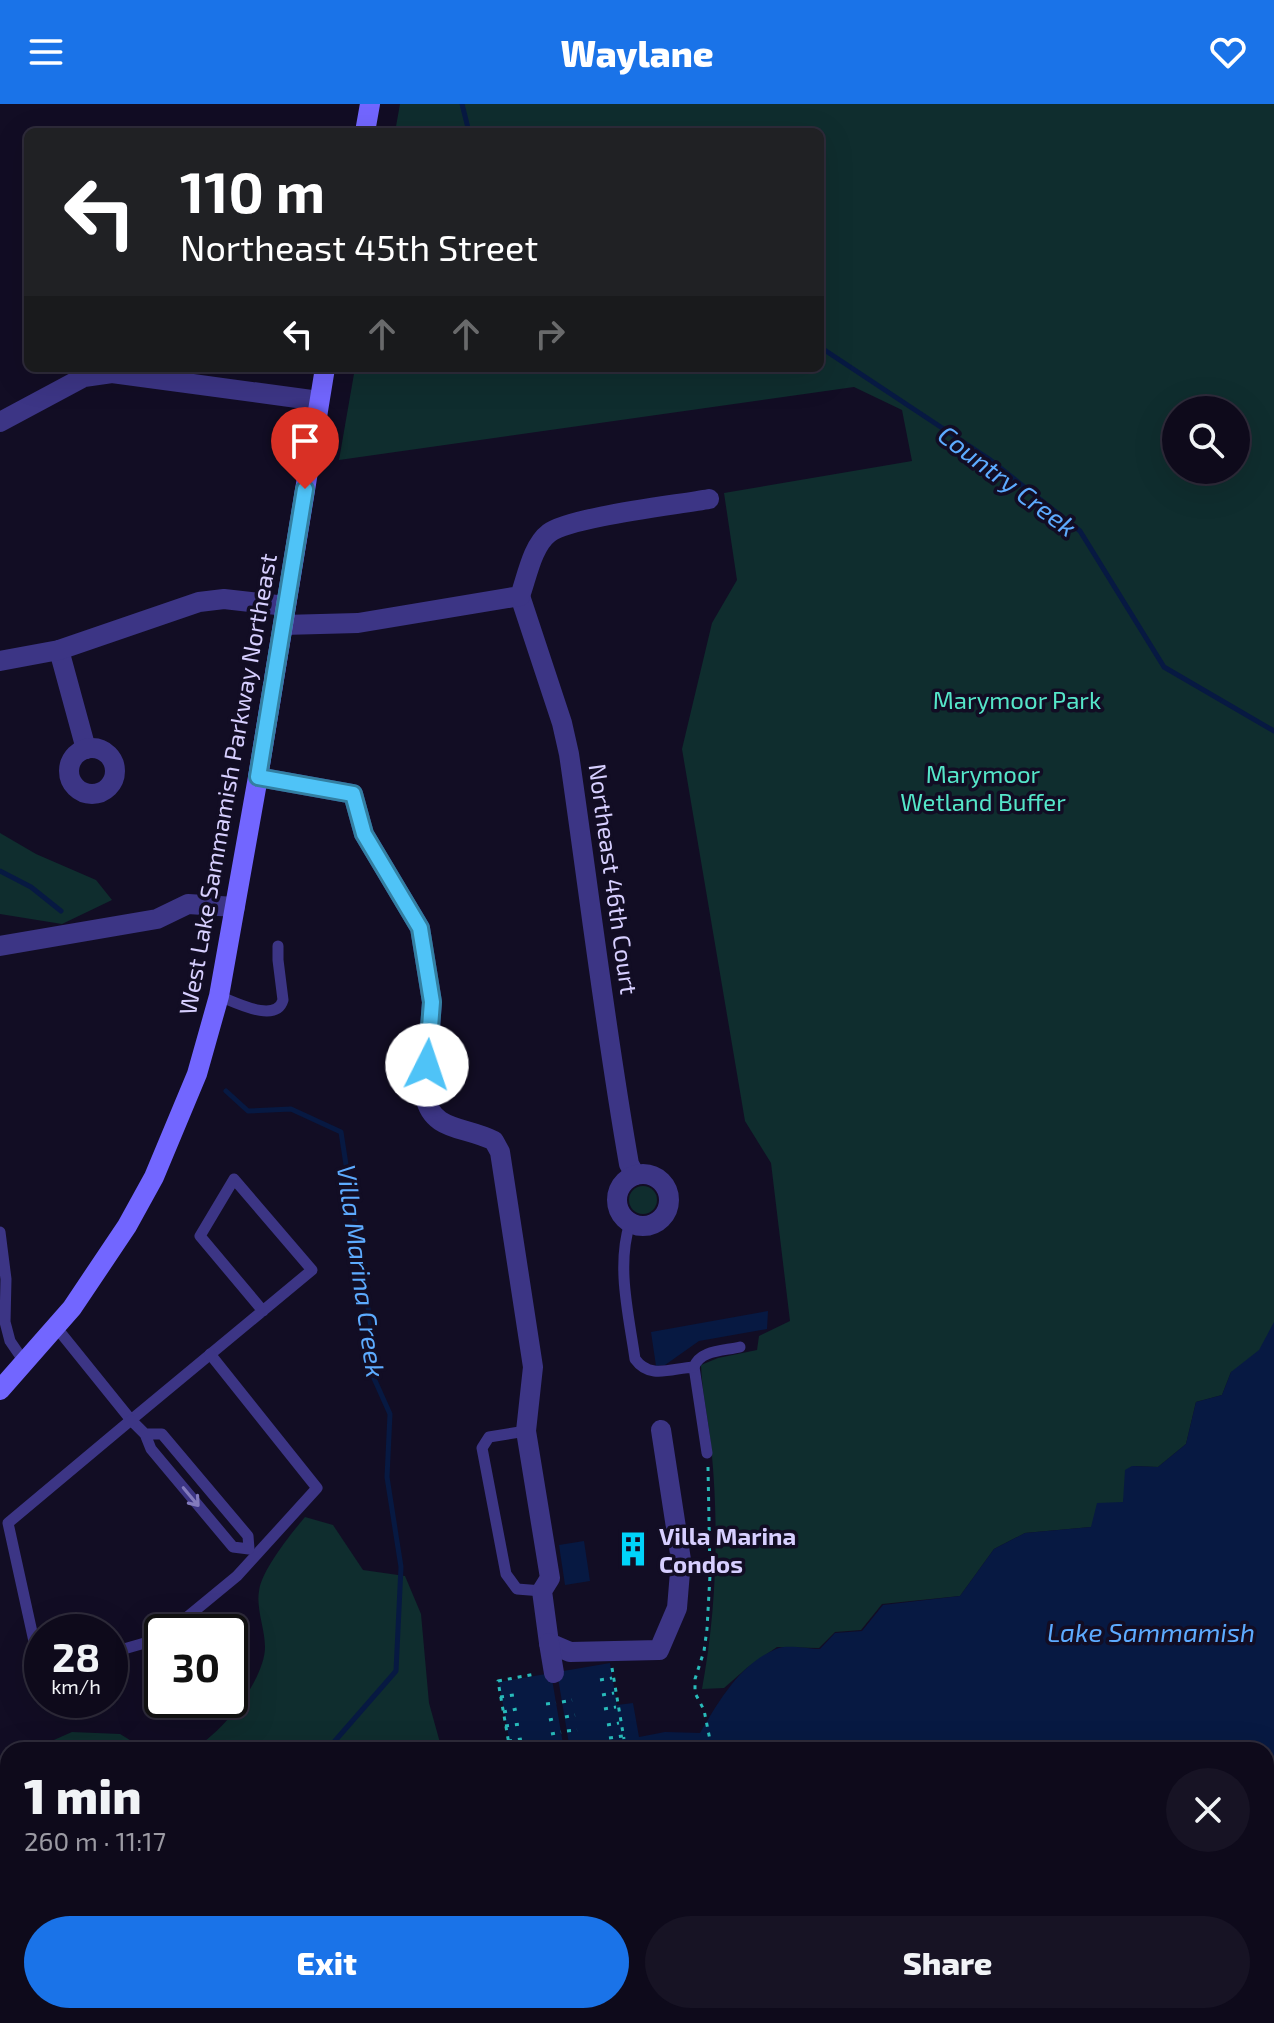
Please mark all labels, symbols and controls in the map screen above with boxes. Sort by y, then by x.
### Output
icon: menu [24,30,68,74]
icon: heart [1206,30,1250,74]
text: Waylane [560,31,714,74]
text: 110 m [180,157,325,224]
icon: left [48,160,152,264]
text: Northeast 45th Street [180,225,538,268]
icon: left [276,312,320,356]
icon: ahead [360,312,404,356]
icon: ahead [444,312,488,356]
icon: right [528,312,572,356]
map controls [1162,396,1250,484]
button: search [1162,396,1250,484]
pin [271,407,339,489]
water label: Country Creek [932,418,1083,543]
icon: arrive [283,419,327,463]
street label: West Lake Sammamish Parkway Northeast [172,551,282,1017]
park label: Marymoor Park [933,685,1101,714]
park label: Marymoor Wetland Buffer [900,759,1066,816]
street label: Northeast 46th Court [583,762,645,996]
position arrow [385,1023,469,1107]
water label: Villa Marina Creek [332,1163,392,1379]
one-way arrow [182,1486,200,1506]
place label: Villa Marina Condos [659,1521,796,1578]
building icon: Villa Marina Condos [614,1530,652,1568]
speed limit sign: 30 [144,1614,248,1718]
water label: Lake Sammamish [1047,1616,1255,1647]
text: 28 [52,1632,100,1680]
text: km/h [51,1674,101,1698]
text: 1 min [24,1766,142,1824]
button: close [1166,1768,1250,1852]
text: 260 m · 11:17 [24,1825,166,1856]
button: Exit [24,1916,629,2008]
button: Share [645,1916,1250,2008]

